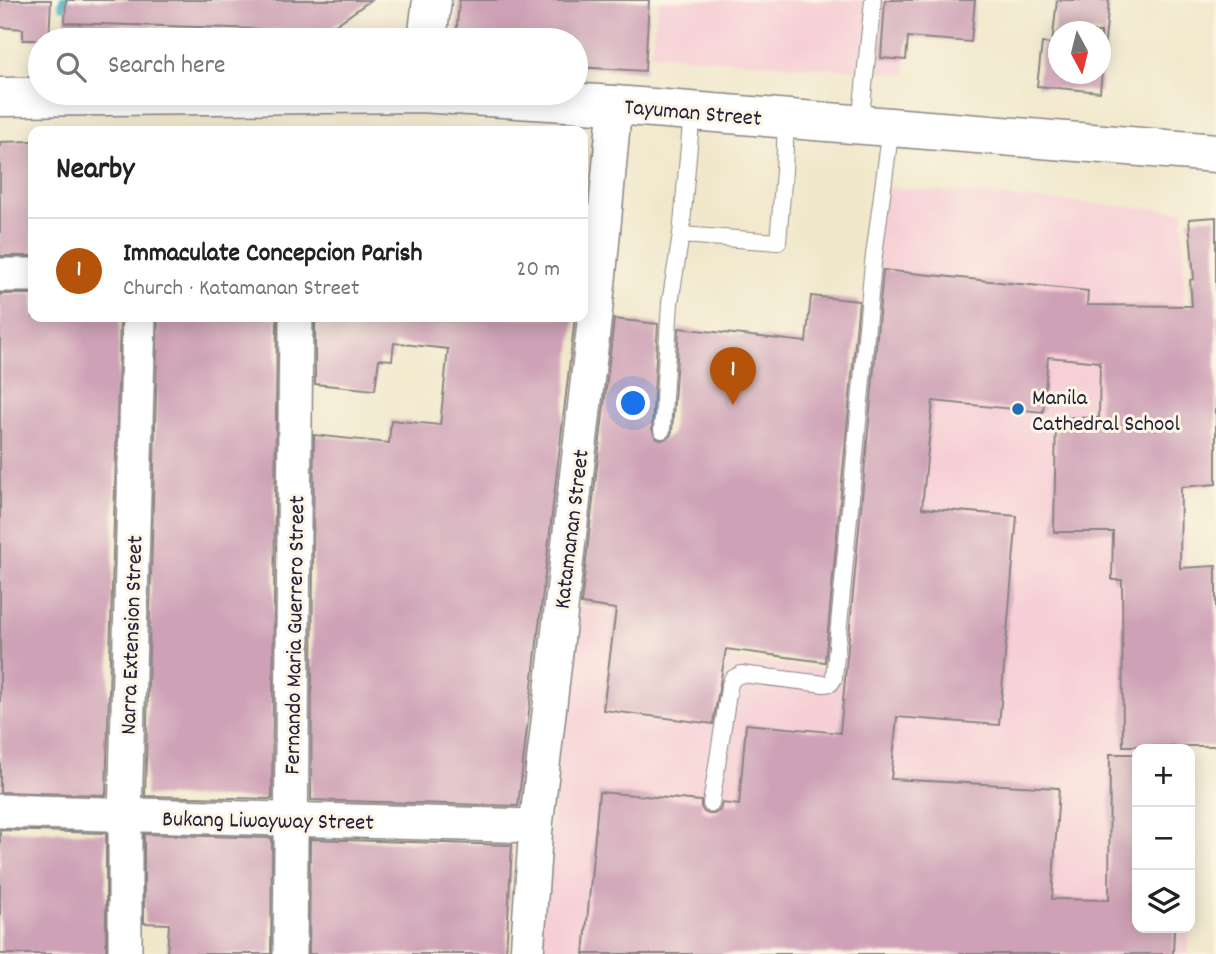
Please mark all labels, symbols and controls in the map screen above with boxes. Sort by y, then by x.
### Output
north arrow [1048,21,1111,84]
search box [28,28,588,105]
icon: search [52,48,90,86]
text: Search here [108,48,226,85]
street label: Tayuman Street [623,92,763,137]
text: Nearby [56,150,134,193]
text: Immaculate Concepcion Parish [123,236,422,273]
text: 1 [76,254,82,287]
text: 20 m [516,254,560,287]
text: Church · Katamanan Street [123,273,359,306]
pin: 1 [710,347,756,405]
place label: Manila Cathedral School [1032,383,1181,442]
your location [616,386,650,420]
marker: Manila Cathedral School [1010,401,1026,417]
street label: Katamanan Street [547,448,600,611]
street label: Fernando Maria Guerrero Street [278,495,315,775]
street label: Narra Extension Street [114,535,153,735]
map controls [1132,744,1195,933]
button: + [1132,744,1195,807]
street label: Bukang Liwayway Street [162,804,374,841]
button: − [1132,807,1195,870]
button: layers [1132,870,1195,933]

